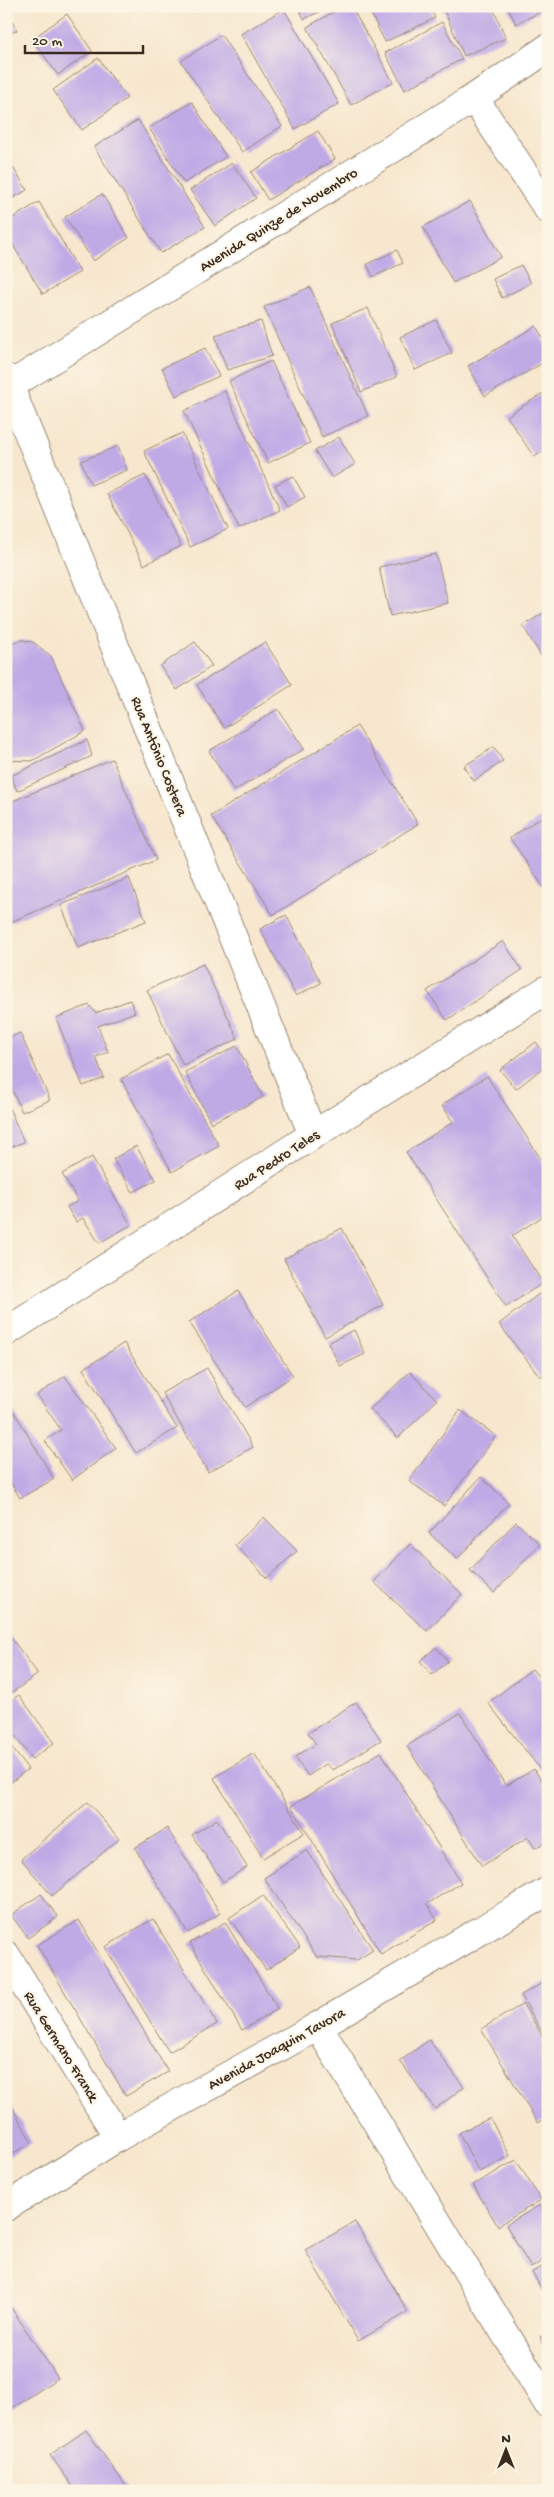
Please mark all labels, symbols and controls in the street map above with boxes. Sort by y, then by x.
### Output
scale bar [25,22,142,54]
text: 20 m [32,33,62,51]
street label: Avenida Quinze de Novembro [197,164,362,277]
street label: Rua Antônio Costera [126,694,191,820]
street label: Rua Pedro Teles [231,1126,324,1195]
street label: Rua Germano Franck [19,1988,102,2107]
street label: Avenida Joaquim Tavora [205,2004,349,2095]
north arrow [482,2424,532,2474]
text: N [501,2431,511,2448]

